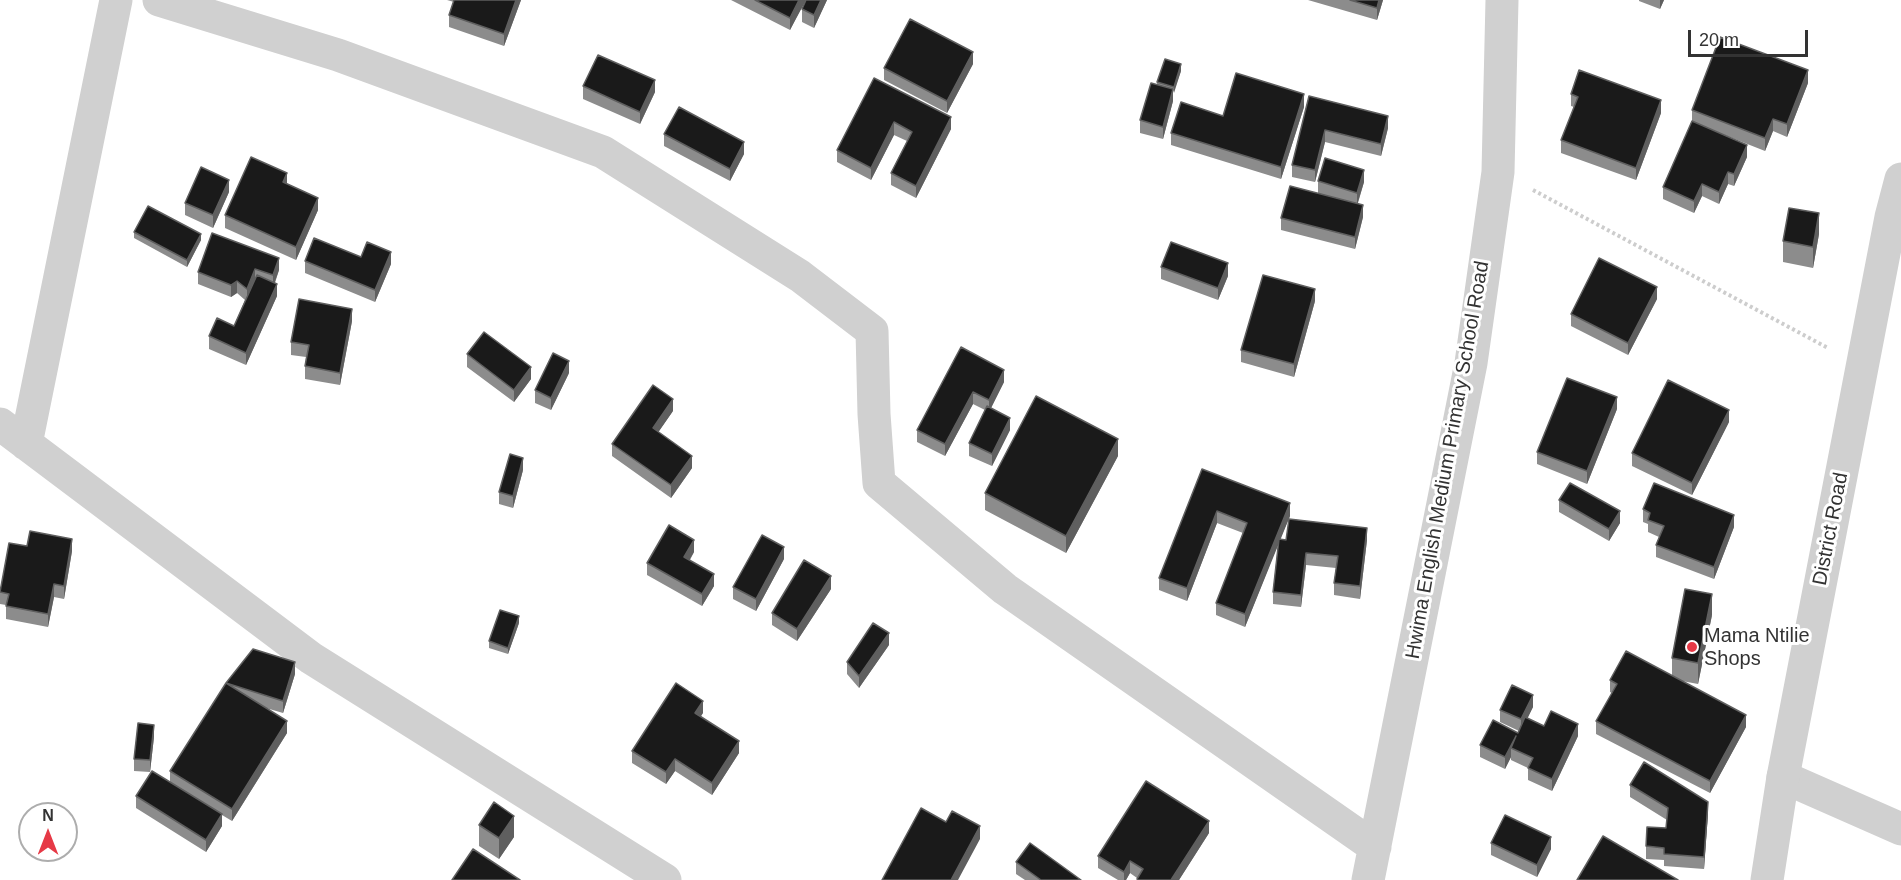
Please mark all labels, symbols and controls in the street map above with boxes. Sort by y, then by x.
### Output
scale bar [1691,18,1811,56]
text: 20 m [1699,30,1739,50]
street label: Hwima English Medium Primary School Road [1401,259,1495,661]
street label: District Road [1808,471,1854,587]
place label: Mama Ntilie Shops [1704,624,1810,671]
marker: Mama Ntilie Shops [1685,640,1699,654]
north arrow [18,802,78,862]
text: N [42,807,54,824]

